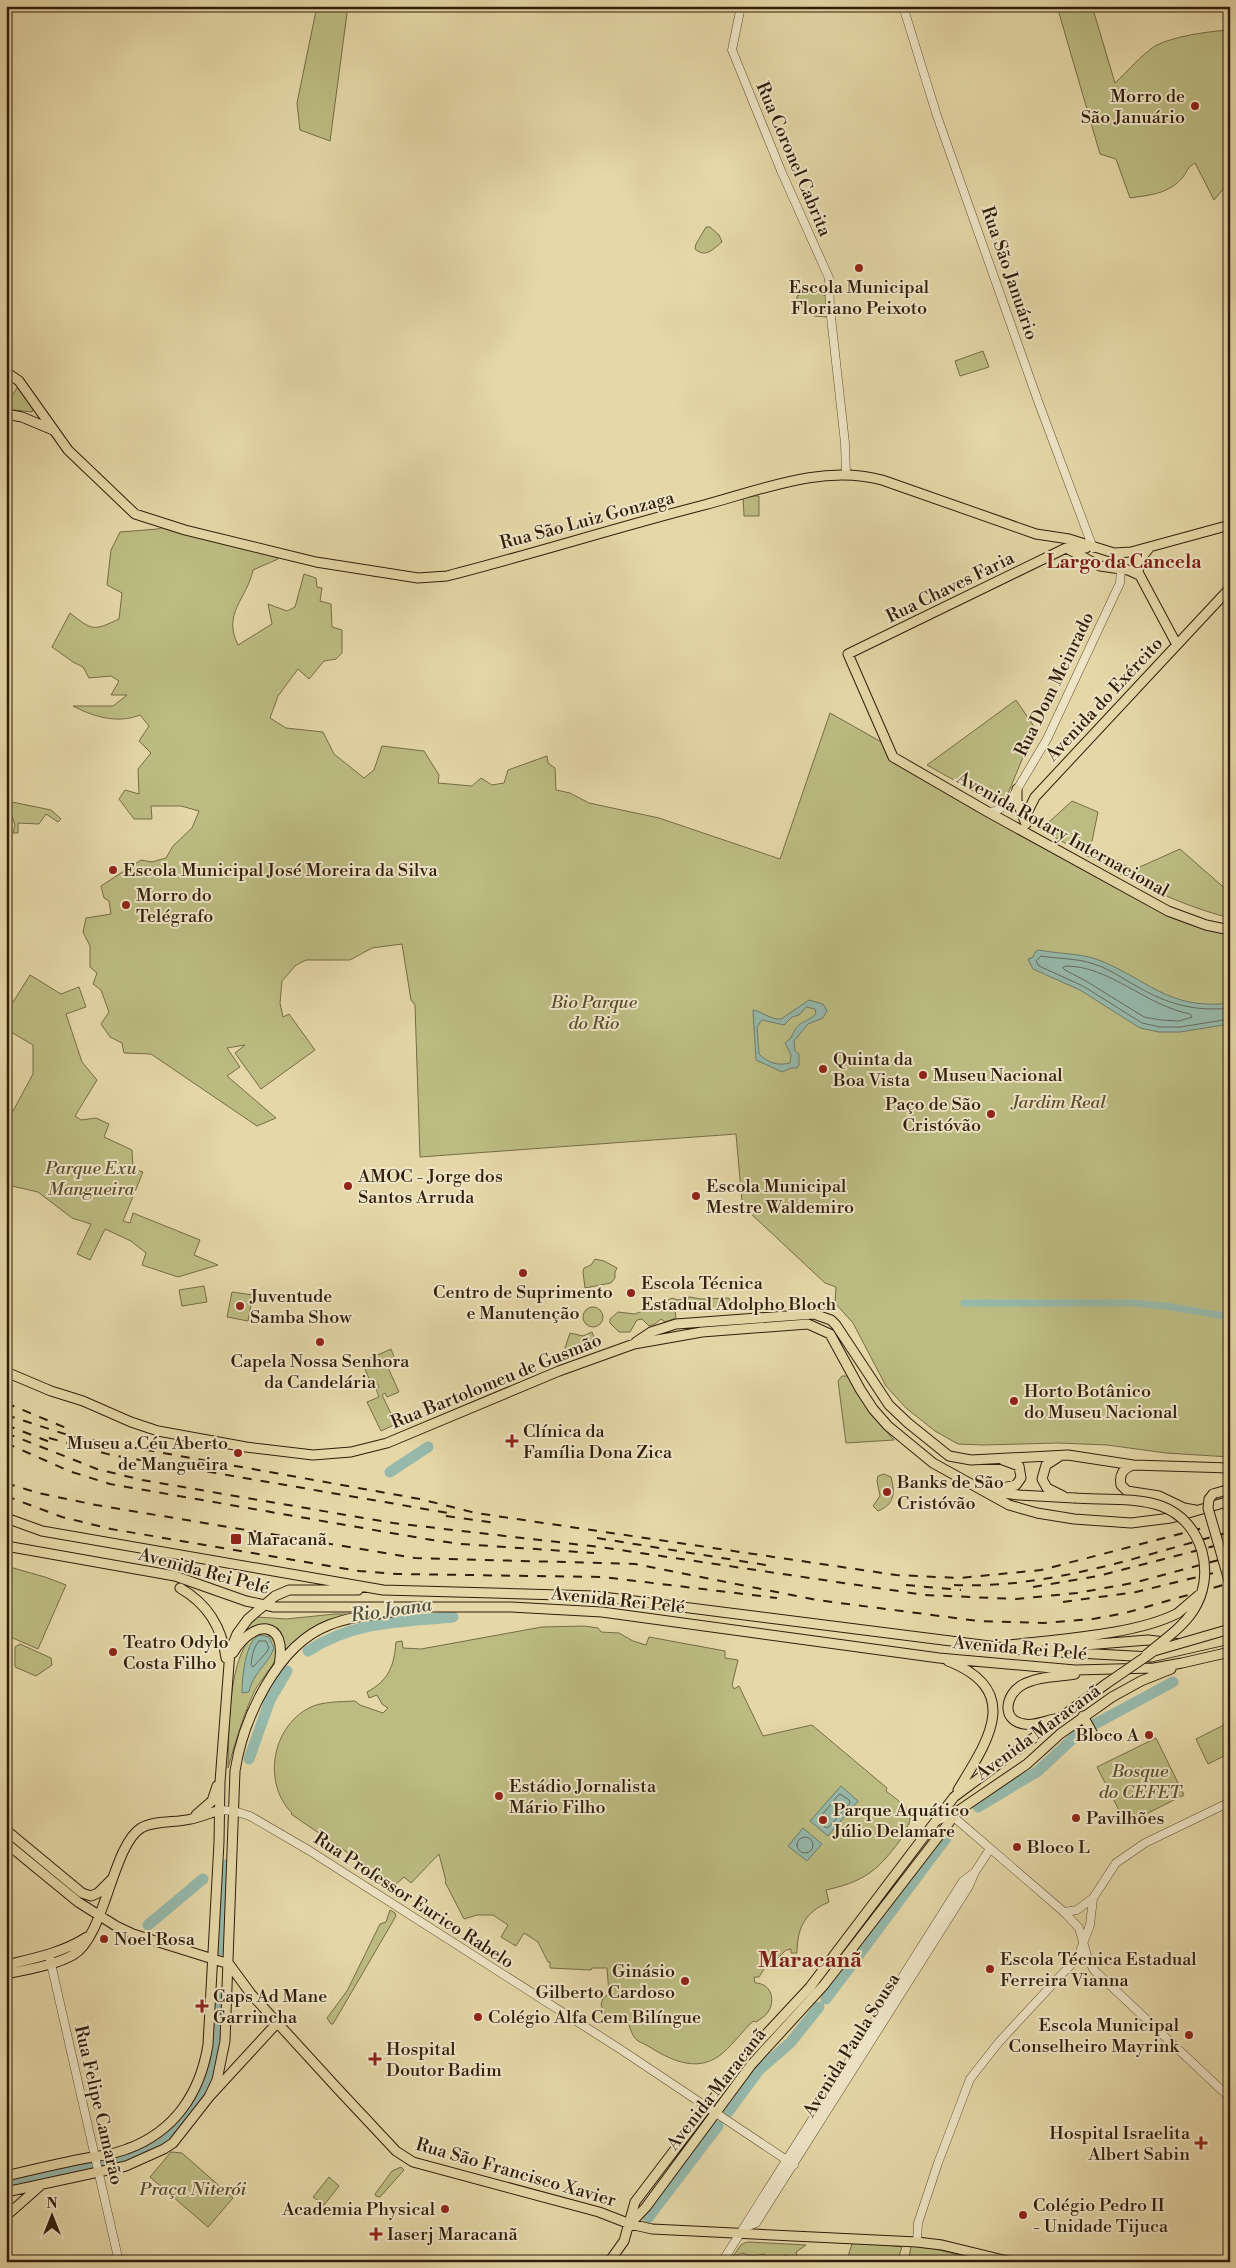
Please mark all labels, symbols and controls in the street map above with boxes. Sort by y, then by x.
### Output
street label: Rua Coronel Cabrita [751,78,837,241]
place label: Morro de São Januário [1081,85,1185,129]
marker: Morro de São Januário [1189,100,1201,112]
street label: Rua São Januário [976,203,1043,343]
marker: Escola Municipal Floriano Peixoto [853,262,865,274]
place label: Escola Municipal Floriano Peixoto [789,276,930,320]
street label: Rua São Luiz Gonzaga [497,486,678,555]
street label: Rua Chaves Faria [882,546,1019,628]
district label: Largo da Cancela [1046,550,1202,574]
street label: Rua Dom Meinrado [1009,608,1099,760]
street label: Avenida do Exército [1040,632,1168,767]
street label: Avenida Rotary Internacional [952,766,1173,903]
place label: Escola Municipal José Moreira da Silva [123,859,438,882]
marker: Escola Municipal José Moreira da Silva [107,864,119,876]
place label: Morro do Telégrafo [136,884,213,928]
marker: Morro do Telégrafo [120,899,132,911]
park label: Bio Parque do Rio [550,991,638,1035]
place label: Quinta da Boa Vista [832,1048,914,1092]
marker: Quinta da Boa Vista [817,1063,829,1075]
place label: Museu Nacional [933,1064,1063,1087]
marker: Museu Nacional [917,1069,929,1081]
park label: Jardim Real [1010,1091,1106,1114]
place label: Paço de São Cristóvão [885,1093,981,1137]
marker: Paço de São Cristóvão [985,1108,997,1120]
park label: Parque Exu Mangueira [44,1157,137,1201]
place label: AMOC - Jorge dos Santos Arruda [357,1165,503,1209]
place label: Escola Municipal Mestre Waldemiro [706,1175,854,1219]
marker: AMOC - Jorge dos Santos Arruda [342,1180,354,1192]
marker: Escola Municipal Mestre Waldemiro [690,1190,702,1202]
marker: Centro de Suprimento e Manutenção [517,1267,529,1279]
place label: Escola Técnica Estadual Adolpho Bloch [641,1272,837,1316]
place label: Centro de Suprimento e Manutenção [433,1281,613,1325]
place label: Juventude Samba Show [249,1285,352,1329]
marker: Escola Técnica Estadual Adolpho Bloch [625,1287,637,1299]
marker: Juventude Samba Show [234,1300,246,1312]
street label: Rua Bartolomeu de Gusmão [387,1329,605,1434]
marker: Capela Nossa Senhora da Candelária [314,1336,326,1348]
place label: Capela Nossa Senhora da Candelária [231,1350,410,1394]
place label: Horto Botânico do Museu Nacional [1024,1380,1178,1424]
marker: Horto Botânico do Museu Nacional [1008,1395,1020,1407]
place label: Clínica da Família Dona Zica [523,1420,673,1464]
place label: Museu a Céu Aberto de Mangueira [67,1432,229,1476]
marker: Clínica da Família Dona Zica [505,1434,519,1448]
marker: Museu a Céu Aberto de Mangueira [232,1447,244,1459]
place label: Banks de São Cristóvão [896,1471,1004,1515]
marker: Banks de São Cristóvão [881,1486,893,1498]
place label: Maracanã [247,1528,328,1551]
marker: Maracanã [229,1532,243,1546]
street label: Avenida Rei Pelé [135,1543,272,1600]
street label: Avenida Rei Pelé [549,1582,686,1619]
water label: Rio Joana [348,1592,434,1628]
place label: Teatro Odylo Costa Filho [123,1631,229,1675]
street label: Avenida Rei Pelé [951,1631,1088,1666]
marker: Teatro Odylo Costa Filho [107,1646,119,1658]
street label: Avenida Maracanã [971,1679,1106,1786]
place label: Bloco A [1075,1724,1140,1747]
marker: Bloco A [1143,1729,1155,1741]
park label: Bosque do CEFET [1099,1760,1183,1804]
place label: Estádio Jornalista Mário Filho [509,1775,657,1819]
marker: Estádio Jornalista Mário Filho [493,1790,505,1802]
place label: Parque Aquático Júlio Delamare [832,1799,969,1843]
place label: Pavilhões [1086,1807,1165,1830]
marker: Pavilhões [1070,1812,1082,1824]
marker: Parque Aquático Júlio Delamare [817,1814,829,1826]
street label: Rua Professor Eurico Rabelo [309,1827,518,1974]
place label: Bloco L [1026,1836,1090,1859]
marker: Bloco L [1011,1841,1023,1853]
place label: Noel Rosa [114,1928,196,1951]
marker: Noel Rosa [98,1933,110,1945]
district label: Maracanã [758,1947,863,1974]
place label: Escola Técnica Estadual Ferreira Vianna [1000,1948,1197,1992]
place label: Ginásio Gilberto Cardoso [535,1960,675,2004]
marker: Escola Técnica Estadual Ferreira Vianna [984,1963,996,1975]
street label: Avenida Paula Sousa [797,1968,906,2122]
marker: Ginásio Gilberto Cardoso [679,1975,691,1987]
place label: Caps Ad Mane Garrincha [213,1985,327,2029]
marker: Caps Ad Mane Garrincha [195,1999,209,2013]
place label: Colégio Alfa Cem Bilíngue [488,2006,701,2029]
marker: Colégio Alfa Cem Bilíngue [472,2011,484,2023]
place label: Escola Municipal Conselheiro Mayrink [1009,2014,1181,2058]
street label: Rua Felipe Camarão [69,2023,128,2187]
street label: Avenida Maracanã [661,2023,772,2156]
marker: Escola Municipal Conselheiro Mayrink [1183,2029,1195,2041]
place label: Hospital Doutor Badim [386,2038,502,2082]
marker: Hospital Doutor Badim [368,2052,382,2066]
place label: Hospital Israelita Albert Sabin [1049,2122,1191,2166]
street label: Rua São Francisco Xavier [413,2133,619,2212]
marker: Hospital Israelita Albert Sabin [1194,2136,1208,2150]
park label: Praça Niterói [139,2178,247,2201]
north arrow [28,2190,78,2240]
place label: Colégio Pedro II - Unidade Tijuca [1033,2194,1169,2238]
text: N [46,2195,58,2213]
place label: Academia Physical [281,2198,436,2221]
marker: Academia Physical [439,2203,451,2215]
marker: Colégio Pedro II - Unidade Tijuca [1017,2209,1029,2221]
place label: Iaserj Maracanã [387,2223,518,2246]
marker: Iaserj Maracanã [369,2227,383,2241]

